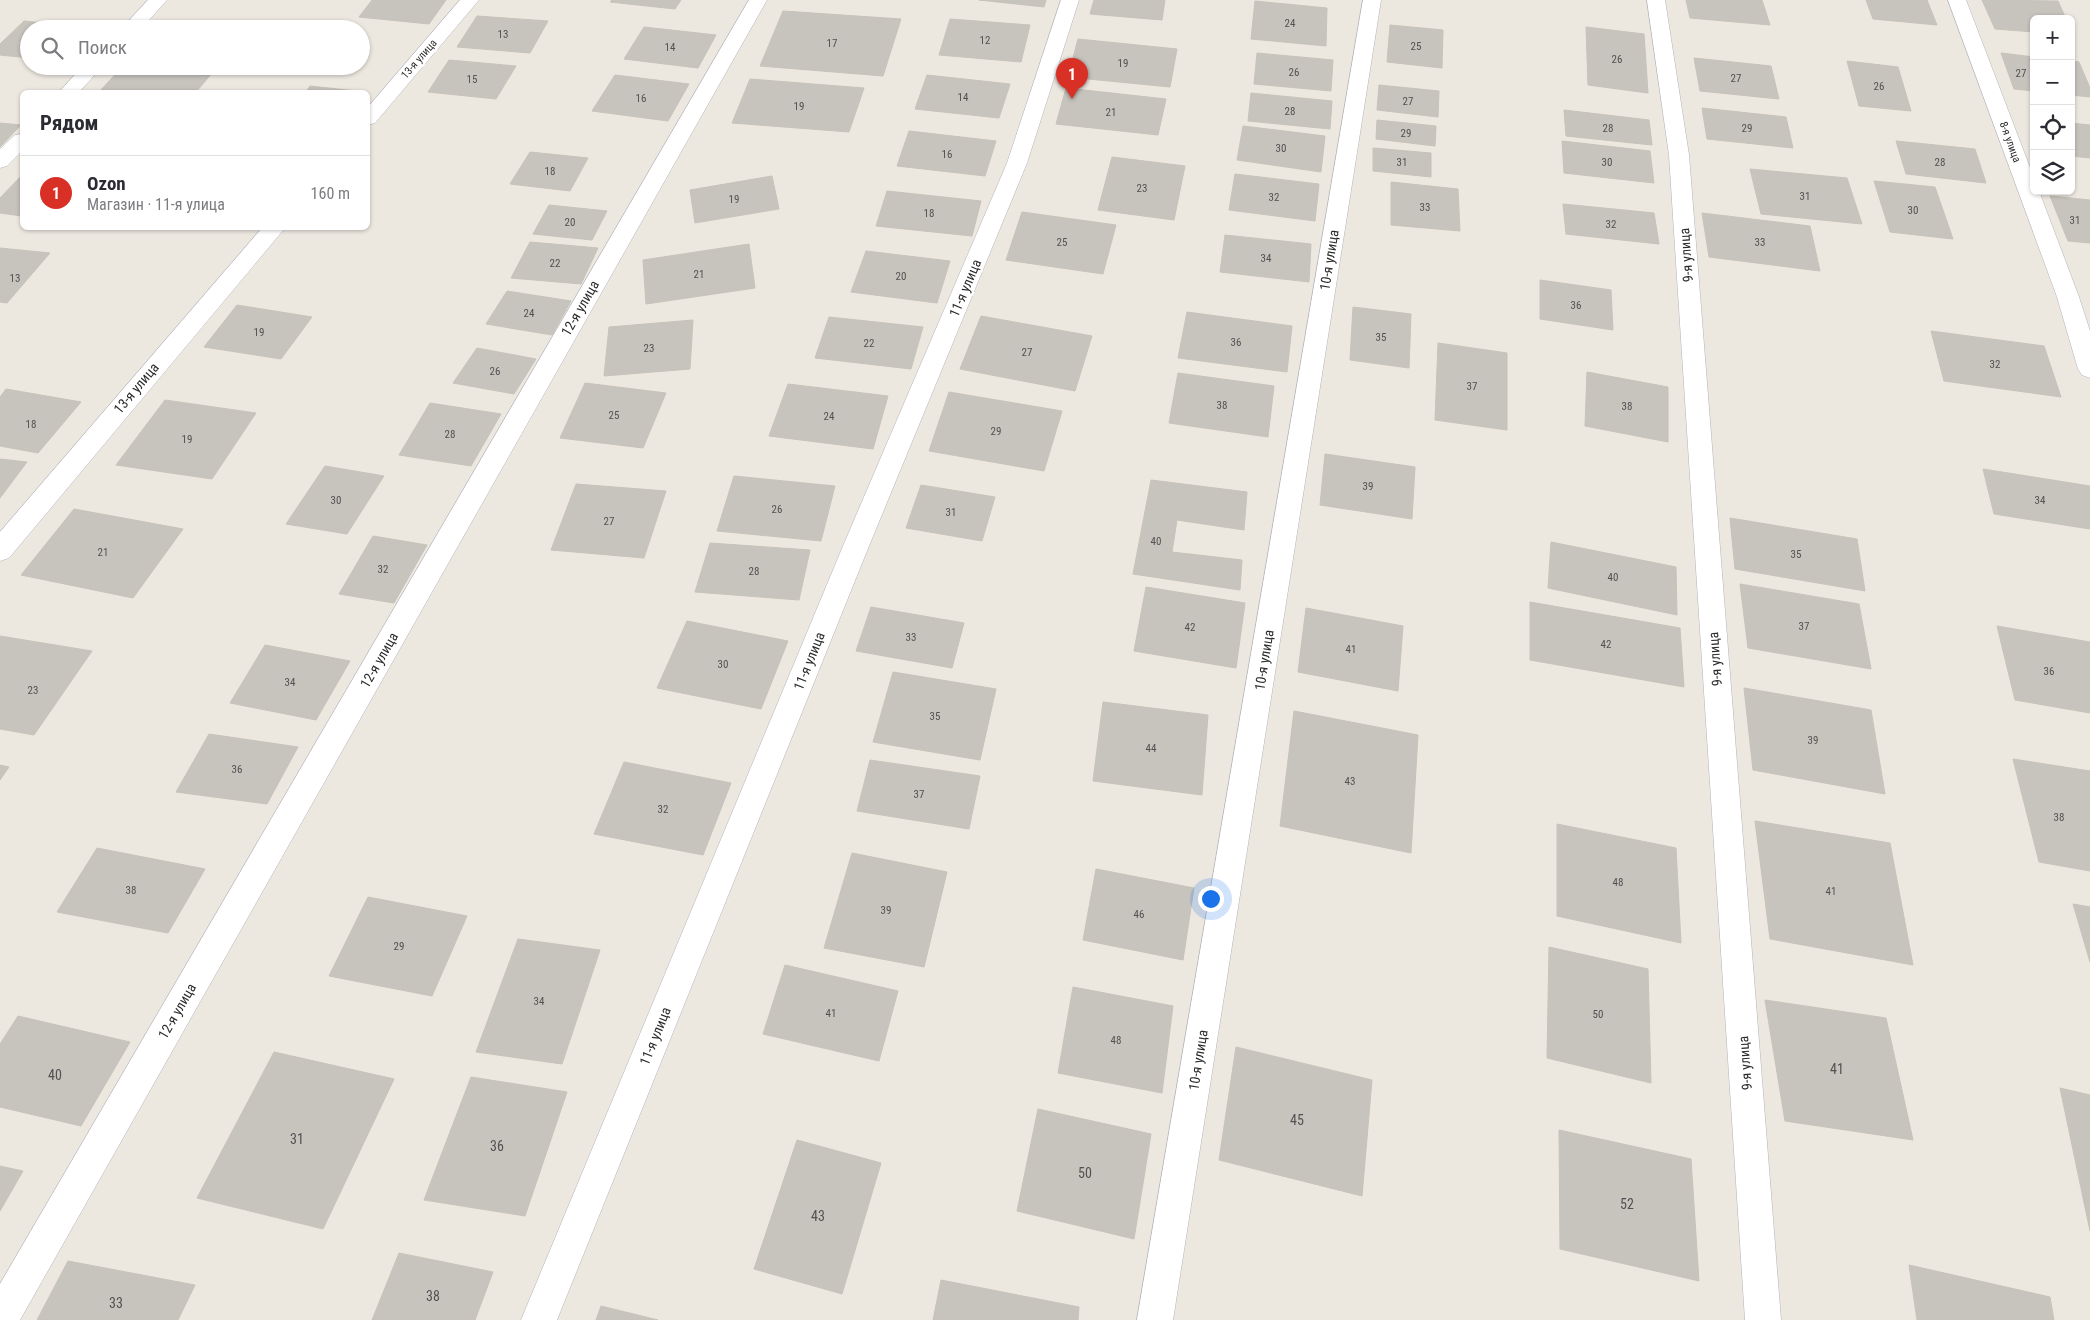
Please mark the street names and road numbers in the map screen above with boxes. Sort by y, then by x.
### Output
street label: 13-я улица [398,37,440,81]
street label: 8-я улица [1997,120,2023,164]
street label: 9-я улица [1676,227,1696,283]
street label: 10-я улица [1316,229,1342,291]
street label: 11-я улица [946,257,984,319]
street label: 12-я улица [558,278,602,338]
street label: 13-я улица [110,359,162,417]
street label: 10-я улица [1251,629,1277,691]
street label: 12-я улица [357,630,401,690]
street label: 11-я улица [790,630,828,692]
street label: 9-я улица [1705,631,1725,687]
street label: 12-я улица [155,981,199,1041]
street label: 11-я улица [636,1005,674,1067]
street label: 10-я улица [1185,1029,1211,1091]
street label: 9-я улица [1735,1035,1755,1091]

